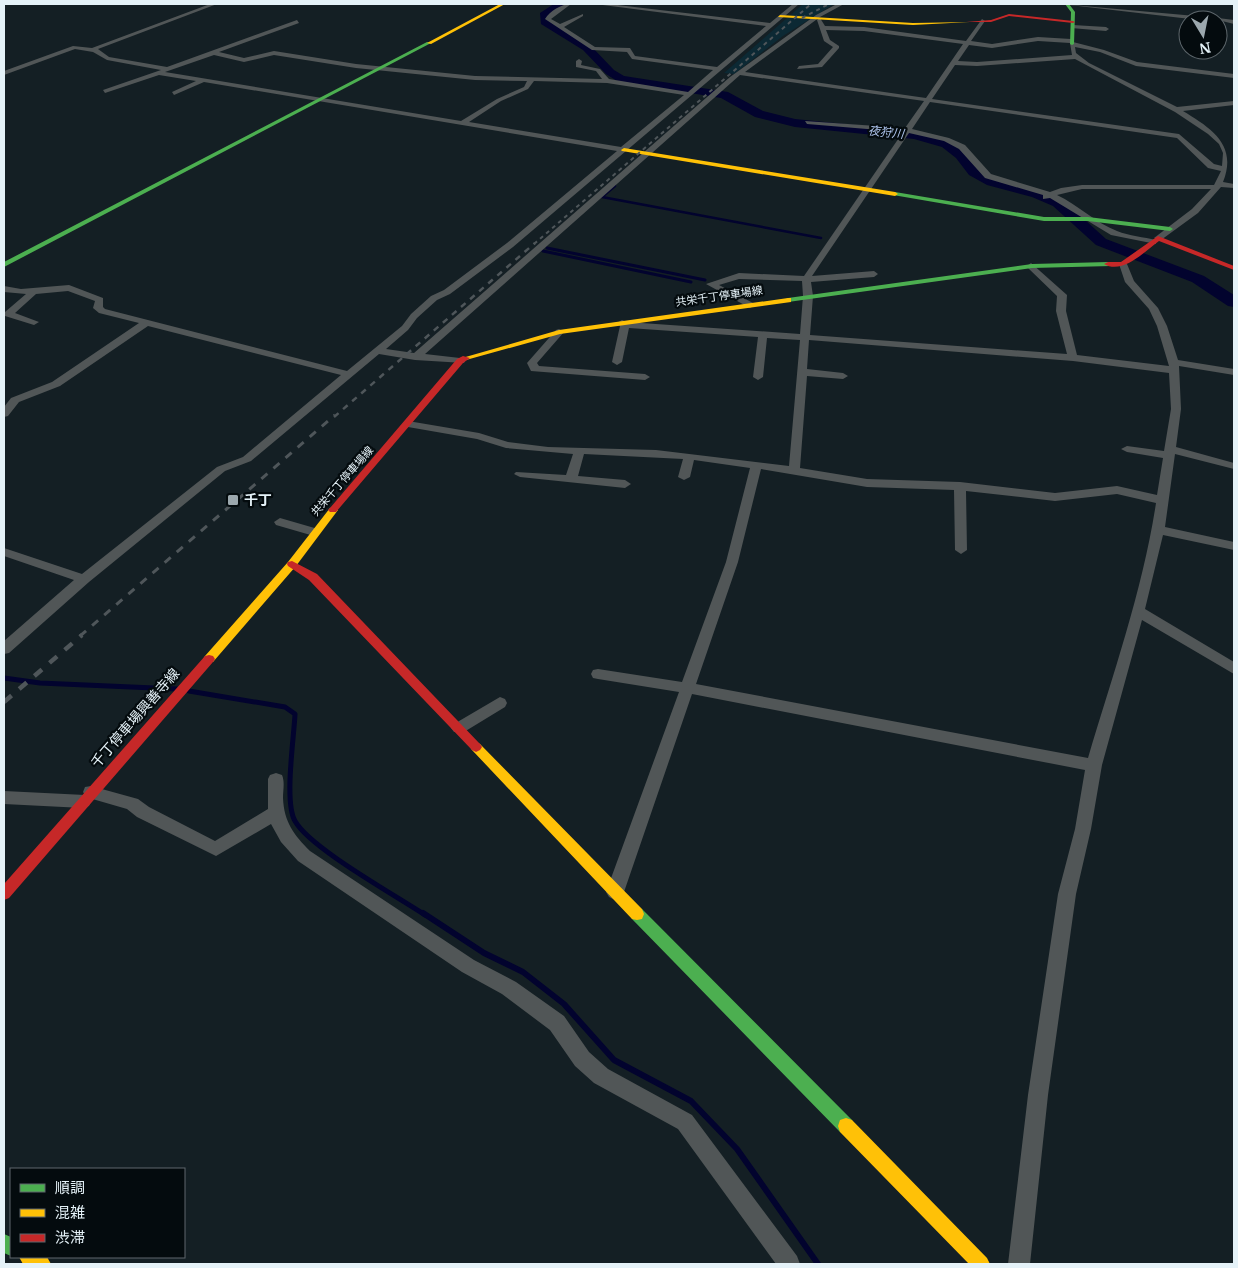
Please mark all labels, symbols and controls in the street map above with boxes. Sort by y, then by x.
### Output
north arrow [1178,10,1228,60]
text: N [1198,38,1212,58]
water label: 夜狩川 [867,123,907,142]
street label: 共栄千丁停車場線 [674,283,764,309]
street label: 共栄千丁停車場線 [308,443,376,519]
place label: 千丁 [244,491,272,509]
marker: 千丁 [226,493,240,507]
street label: 千丁停車場興善寺線 [87,665,183,771]
legend [10,1168,185,1258]
text: 順調 [55,1178,85,1197]
text: 混雑 [55,1203,85,1222]
text: 渋滞 [55,1228,85,1247]

